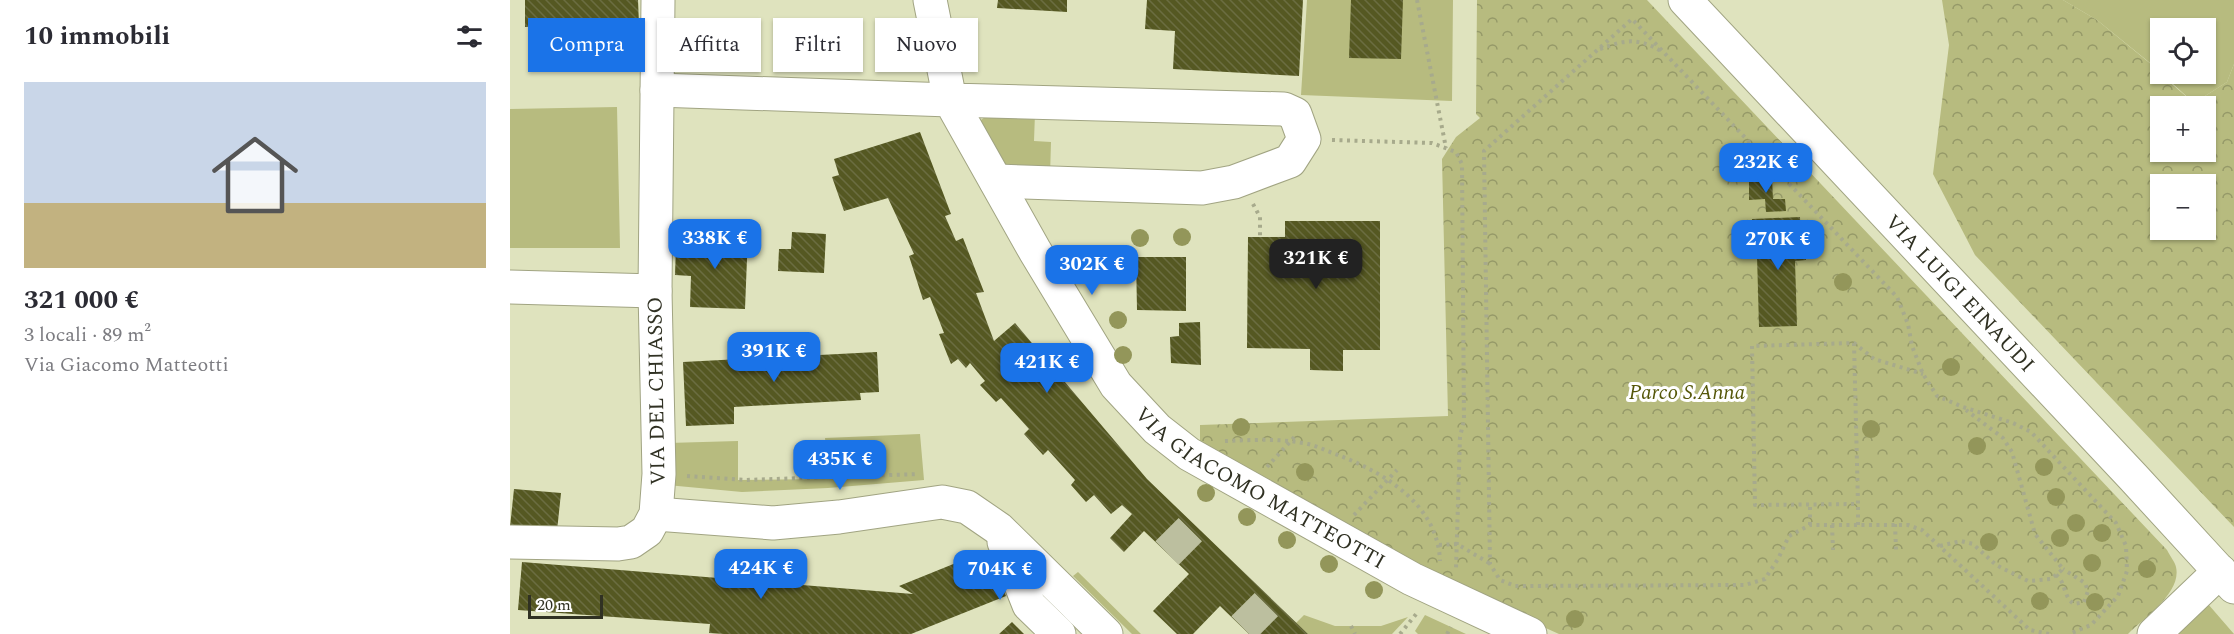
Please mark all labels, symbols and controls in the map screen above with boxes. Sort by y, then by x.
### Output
text: 10 immobili [24,16,170,56]
chip: Compra [528,18,645,72]
chip: Affitta [657,18,761,72]
chip: Filtri [773,18,863,72]
chip: Nuovo [875,18,978,72]
map controls [2150,18,2216,240]
button: locate [2150,18,2216,84]
icon: filters [453,20,486,53]
button: + [2150,96,2216,162]
icon: home [201,121,309,229]
pin: 232K € [1717,143,1815,194]
text: 232K € [1733,147,1799,177]
button: − [2150,174,2216,240]
street label: VIA LUIGI EINAUDI [1877,207,2042,380]
pin: 338K € [666,219,764,270]
pin: 270K € [1729,220,1827,271]
text: 338K € [682,223,748,253]
text: 270K € [1745,224,1811,254]
pin: 321K € [1267,239,1365,290]
text: 321K € [1283,243,1349,273]
pin: 302K € [1043,245,1141,296]
text: 302K € [1059,249,1125,279]
text: 321 000 € [24,280,139,320]
street label: VIA DEL CHIASSO [639,296,675,486]
text: 3 locali · 89 m² [24,320,151,350]
pin: 391K € [725,332,823,383]
text: 391K € [741,336,807,366]
pin: 421K € [998,343,1096,394]
text: 421K € [1014,347,1080,377]
text: Via Giacomo Matteotti [24,350,229,380]
park label: Parco S.Anna [1629,377,1745,409]
street label: VIA GIACOMO MATTEOTTI [1127,400,1391,578]
pin: 435K € [791,440,889,491]
text: 435K € [807,444,873,474]
pin: 424K € [712,549,810,600]
pin: 704K € [951,550,1049,601]
text: 424K € [728,553,794,583]
text: 704K € [967,554,1033,584]
scale bar [528,592,603,620]
text: 20 m [537,593,571,617]

